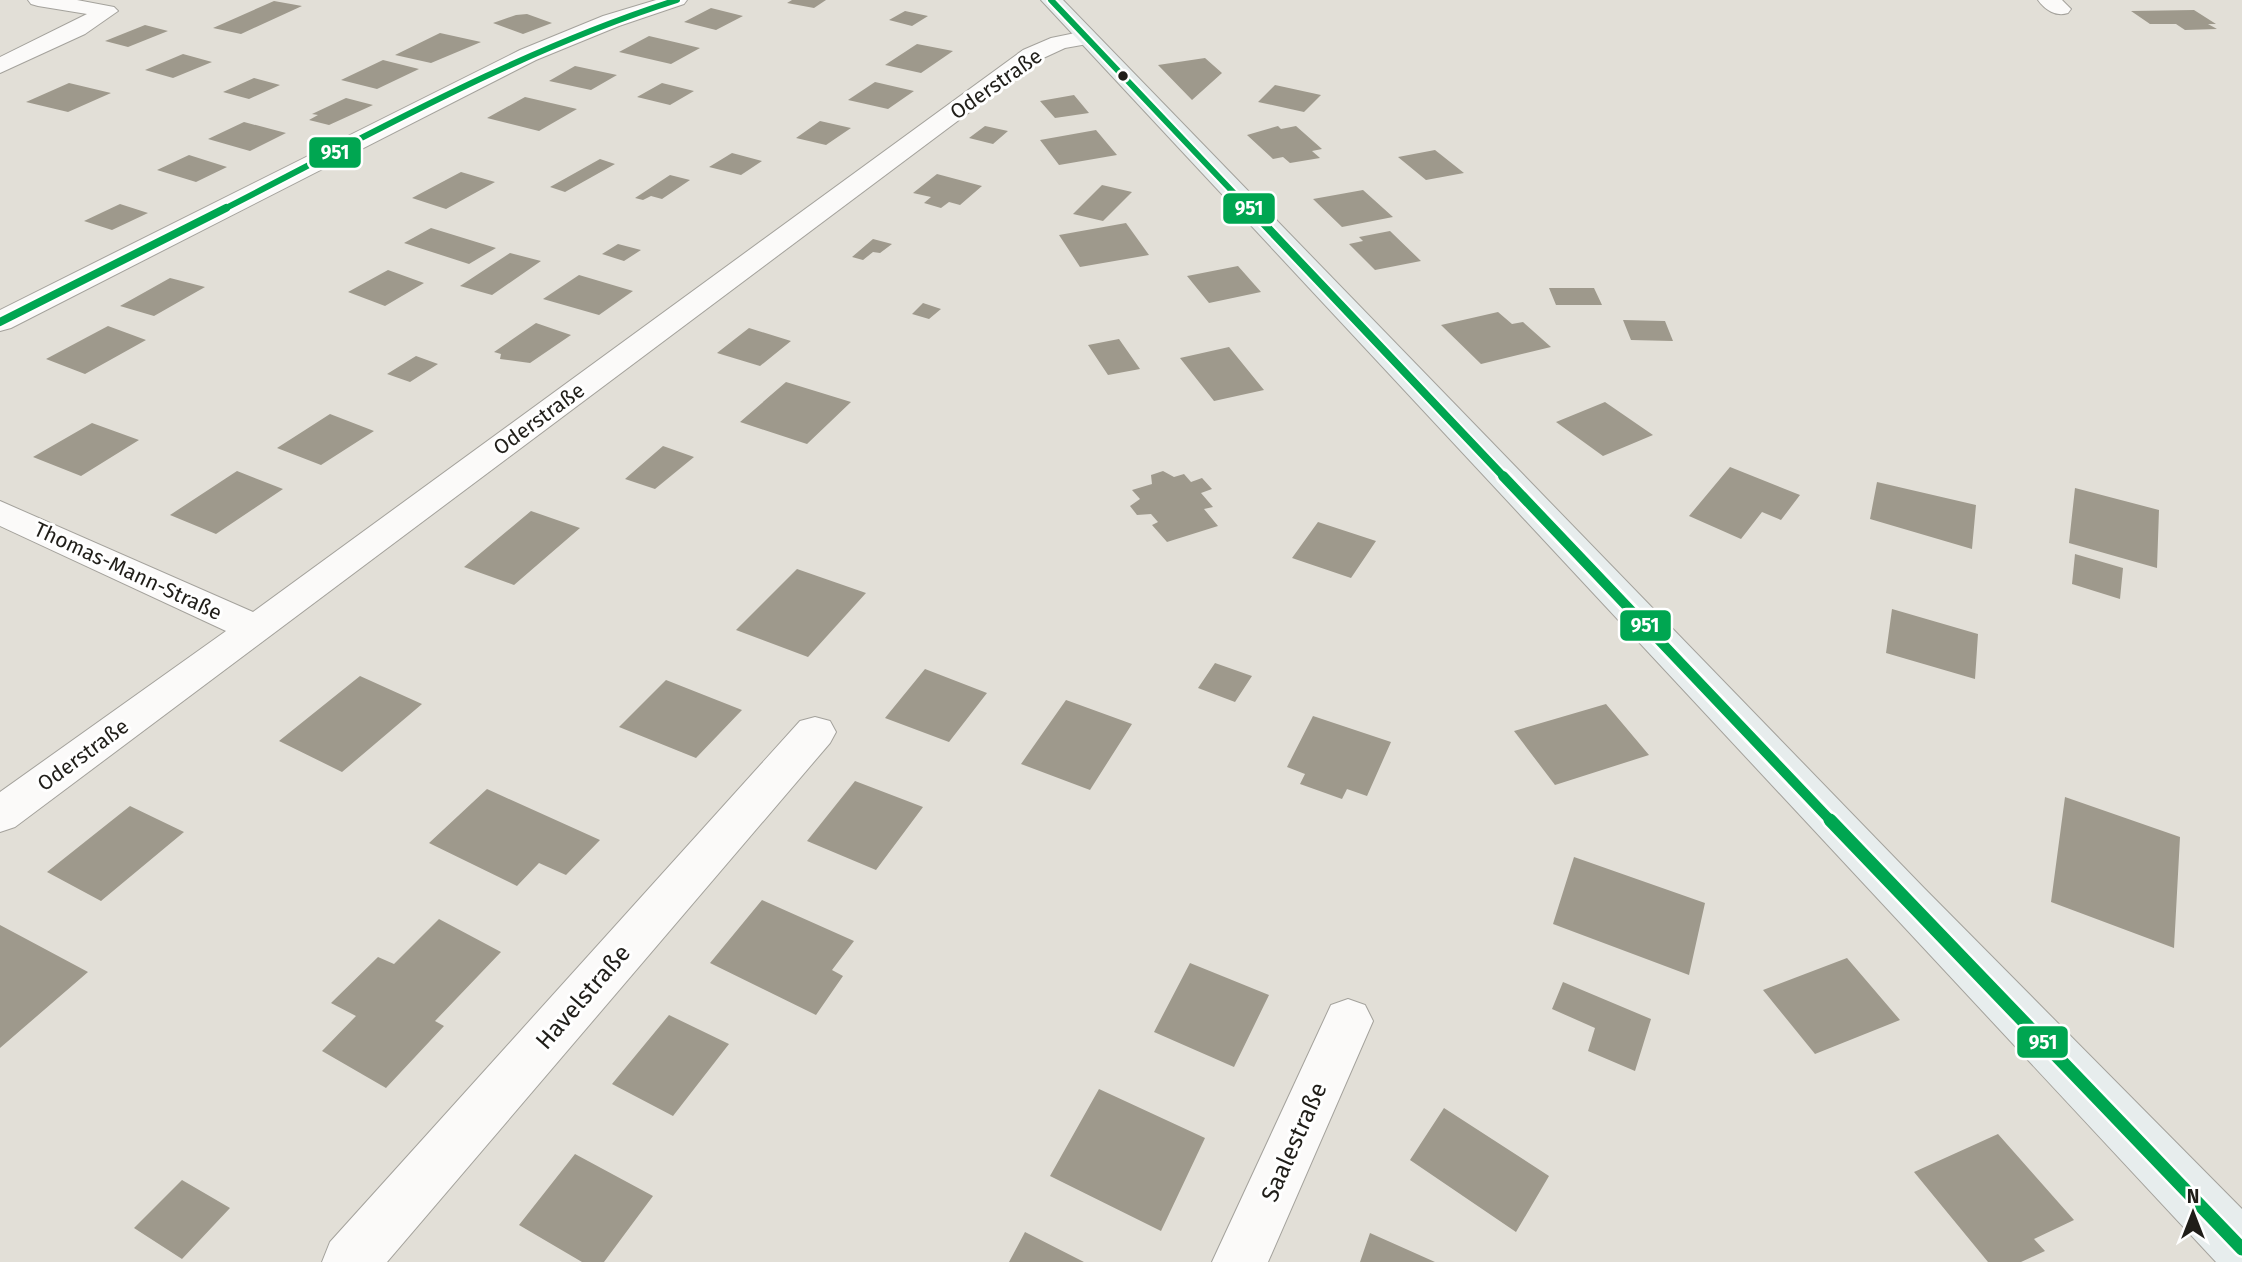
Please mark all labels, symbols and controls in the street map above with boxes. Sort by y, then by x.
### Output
street label: Oderstraße [945,43,1047,125]
unlabelled marker [1116,69,1130,83]
line badge: 951 [308,136,362,169]
text: 951 [321,141,349,164]
line badge: 951 [1222,192,1276,225]
text: 951 [1235,197,1263,220]
street label: Oderstraße [488,377,590,461]
street label: Thomas-Mann-Straße [30,516,226,626]
line badge: 951 [1619,609,1672,642]
text: 951 [1631,614,1659,637]
street label: Oderstraße [32,713,134,797]
street label: Havelstraße [530,939,636,1055]
line badge: 951 [2016,1025,2069,1059]
text: 951 [2029,1031,2057,1054]
street label: Saalestraße [1255,1078,1333,1206]
north arrow [2158,1178,2228,1248]
text: N [2187,1185,2199,1208]

